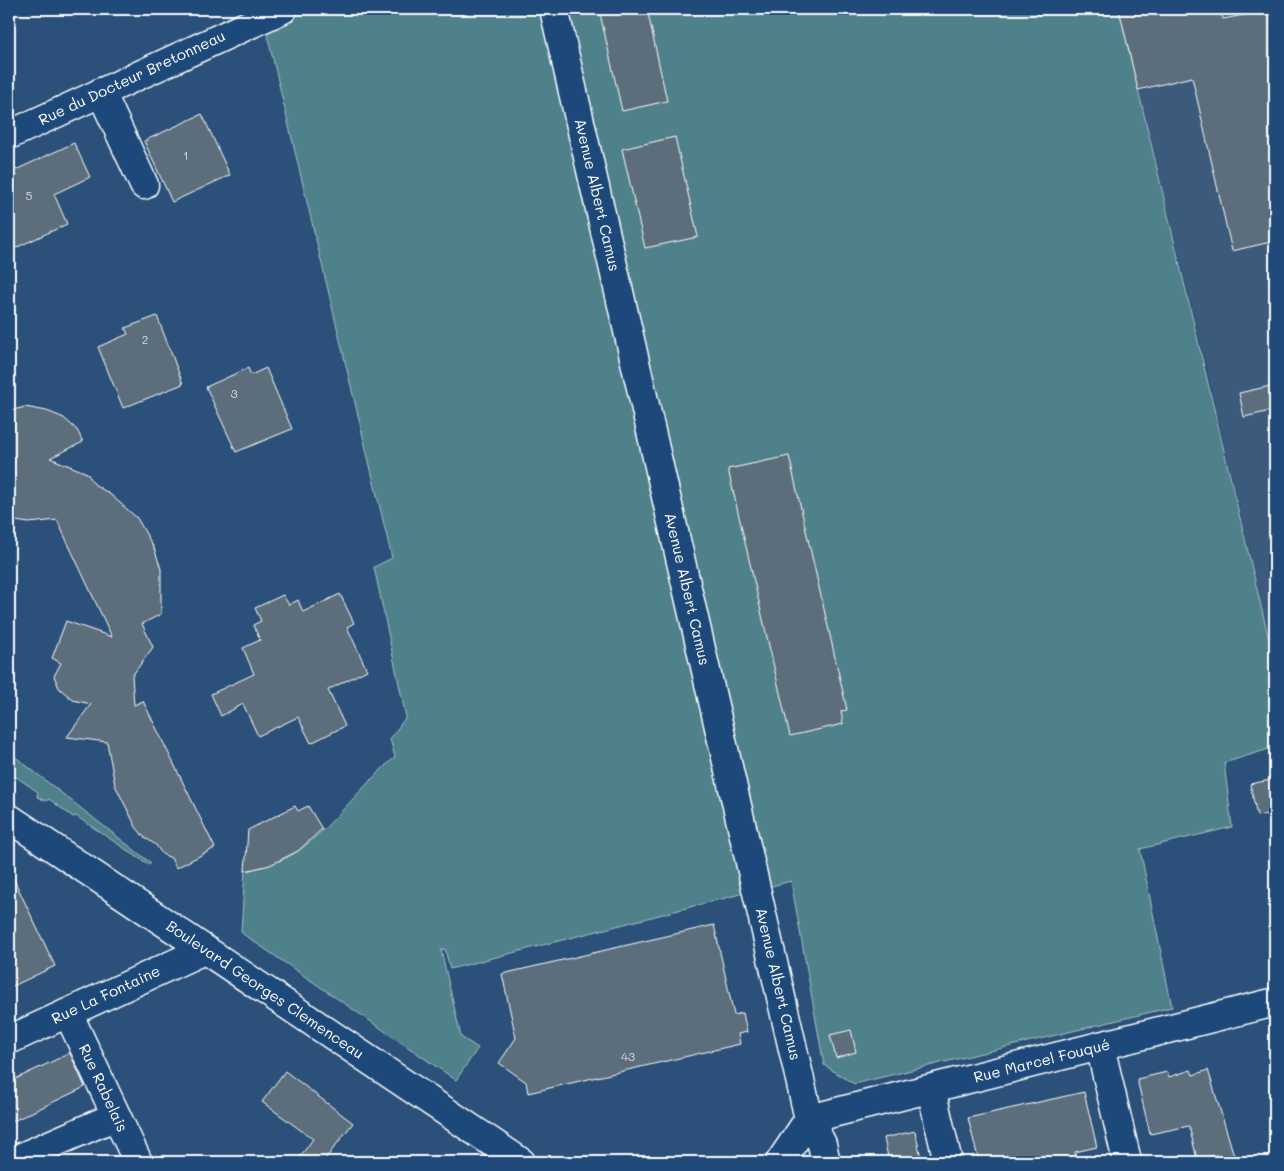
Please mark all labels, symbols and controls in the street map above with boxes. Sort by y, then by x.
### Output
street label: Rue du Docteur Bretonneau [35,25,228,129]
street label: Avenue Albert Camus [571,116,625,273]
house number: 1 [183,147,189,163]
house number: 5 [26,187,33,203]
house number: 2 [142,331,148,347]
house number: 3 [230,385,238,401]
street label: Avenue Albert Camus [661,510,715,667]
street label: Avenue Albert Camus [752,905,806,1062]
street label: Boulevard Georges Clemenceau [163,915,368,1063]
street label: Rue La Fontaine [48,960,163,1028]
street label: Rue Marcel Fouqué [971,1033,1112,1087]
street label: Rue Rabelais [75,1040,133,1135]
house number: 43 [621,1048,635,1064]

